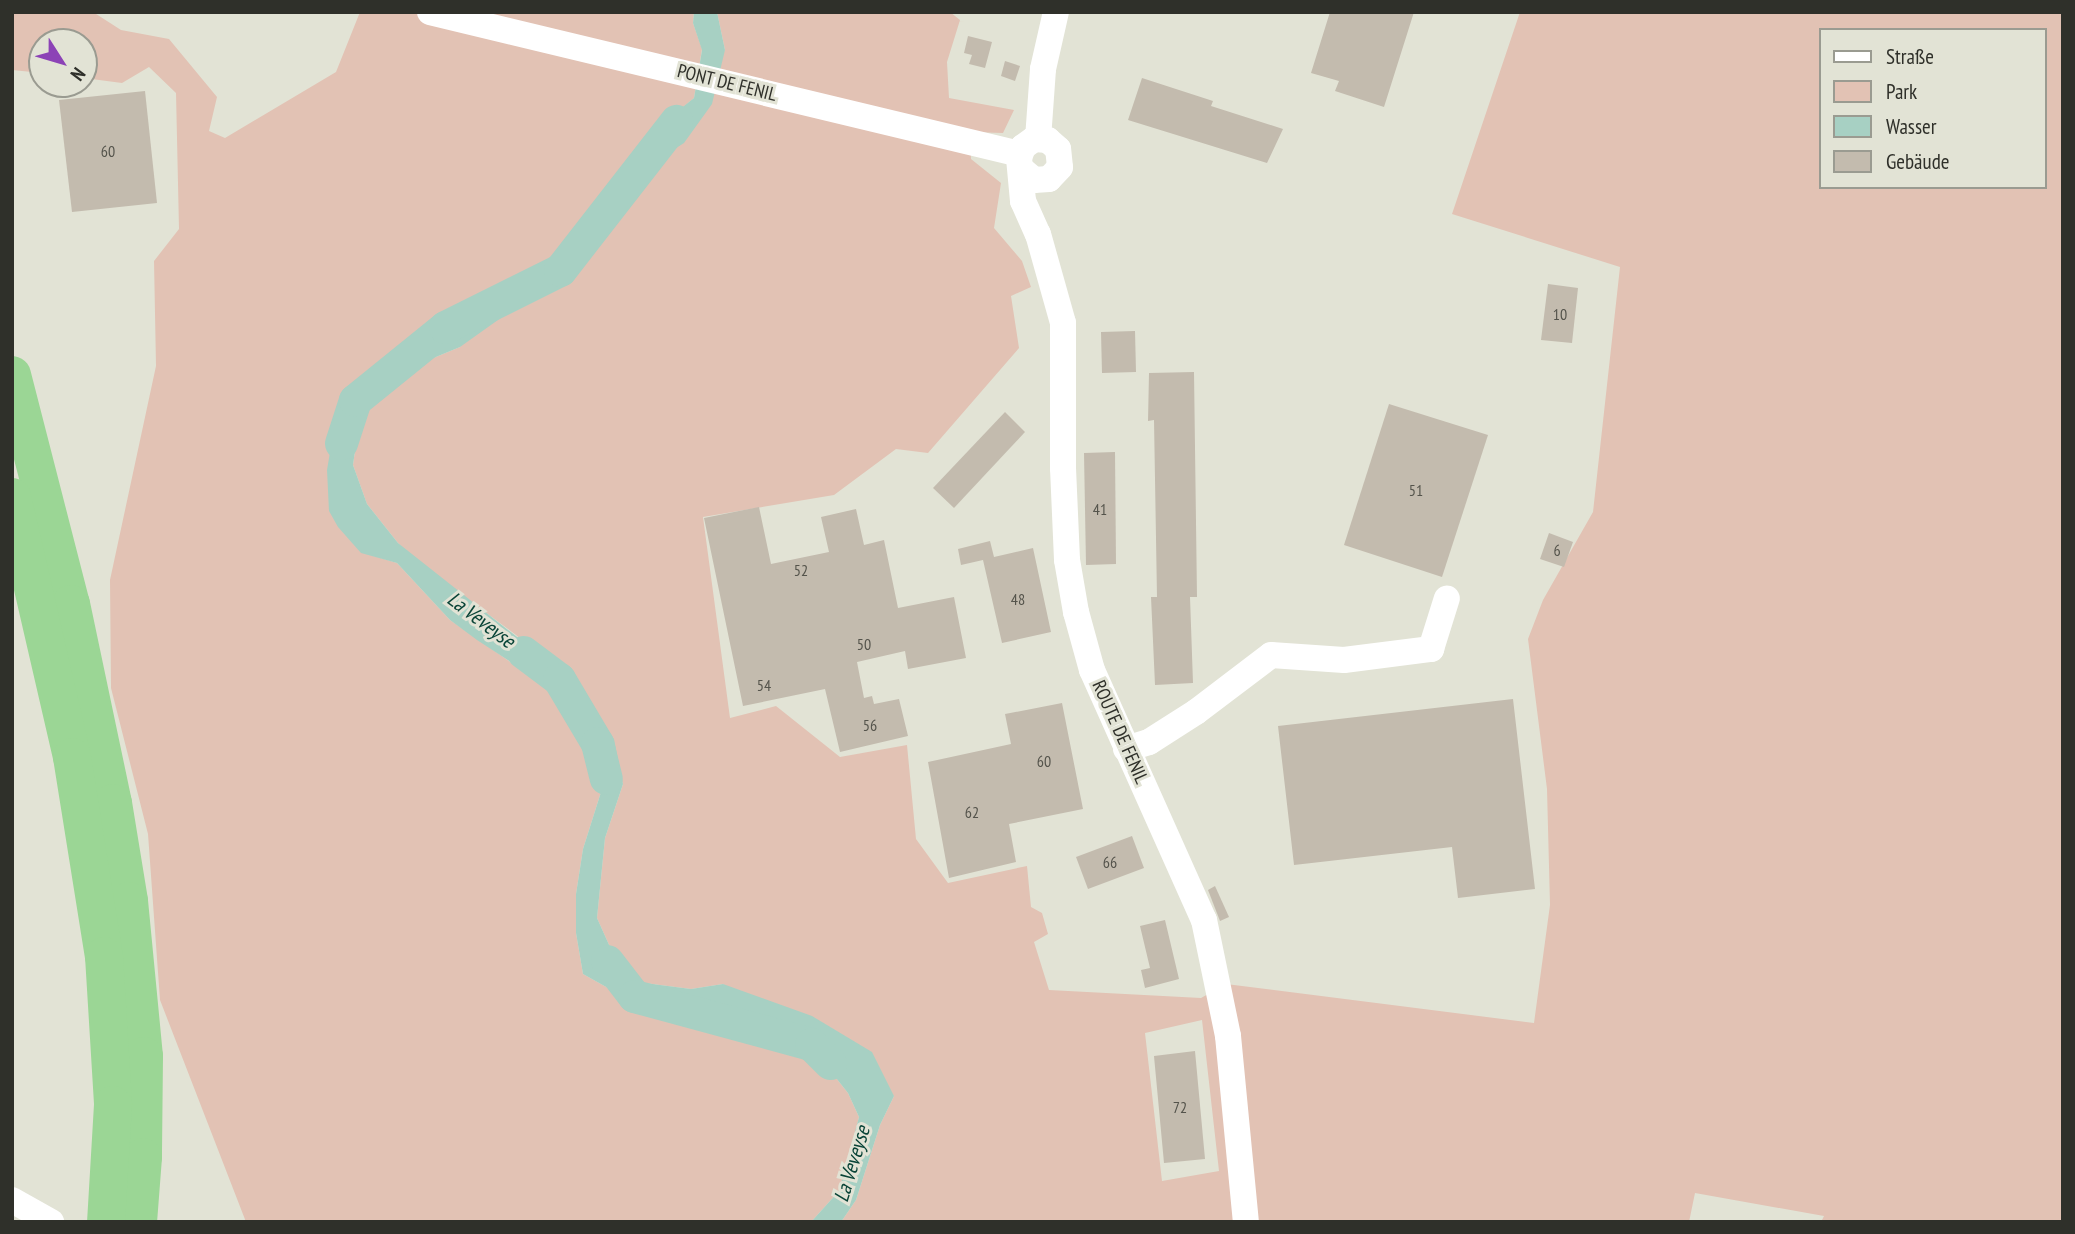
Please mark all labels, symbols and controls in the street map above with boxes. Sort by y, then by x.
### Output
north arrow [28,28,98,98]
legend [1820,28,2047,189]
text: Straße [1886,43,1934,70]
street label: PONT DE FENIL [675,60,779,106]
text: N [66,63,91,86]
text: Park [1886,78,1917,105]
text: Wasser [1886,113,1936,140]
house number: 60 [101,141,115,161]
text: Gebäude [1886,148,1949,175]
house number: 10 [1553,304,1567,324]
house number: 51 [1409,480,1423,500]
house number: 41 [1093,499,1107,519]
house number: 6 [1553,540,1561,560]
house number: 52 [794,560,808,580]
water label: La Veveyse [442,586,520,654]
house number: 48 [1011,589,1025,609]
house number: 50 [857,634,871,654]
house number: 54 [757,675,771,695]
street label: ROUTE DE FENIL [1087,677,1153,787]
house number: 56 [863,715,877,735]
house number: 60 [1037,751,1051,771]
house number: 62 [965,802,979,822]
house number: 66 [1103,852,1117,872]
house number: 72 [1173,1097,1187,1117]
water label: La Veveyse [828,1123,876,1205]

